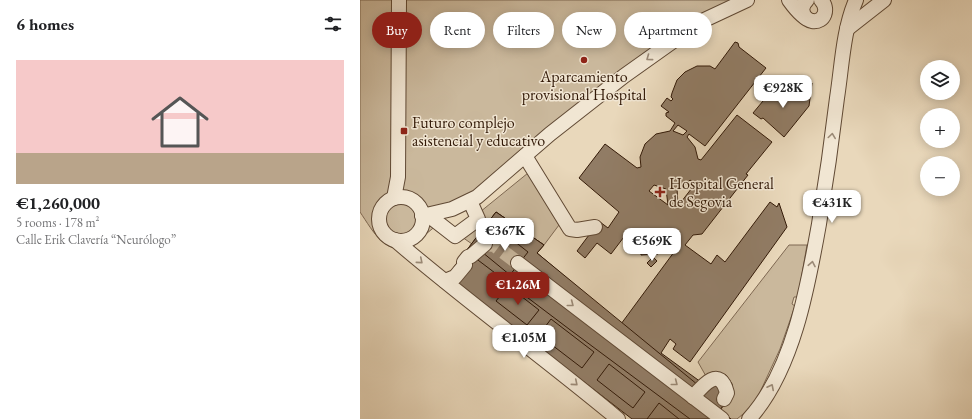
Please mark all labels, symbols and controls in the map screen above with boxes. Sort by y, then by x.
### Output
chip: Buy [372,12,422,48]
chip: Rent [430,12,485,48]
chip: Filters [493,12,554,48]
chip: New [562,12,616,48]
chip: Apartment [624,12,712,48]
text: 6 homes [16,13,74,35]
icon: filters [322,13,344,35]
one-way arrow [647,53,654,60]
marker: Aparcamiento provisional Hospital [579,55,589,65]
map controls [920,60,960,196]
button: layers [920,60,960,100]
place label: Aparcamiento provisional Hospital [522,66,646,105]
pin: €928K [755,75,811,109]
text: €928K [763,79,803,96]
icon: home [144,86,216,158]
button: + [920,108,960,148]
place label: Futuro complejo asistencial y educativo [412,112,545,151]
marker: Futuro complejo asistencial y educativo [399,126,409,136]
one-way arrow [827,133,836,139]
button: − [920,156,960,196]
place label: Hospital General de Segovia [669,173,774,212]
marker: Hospital General de Segovia [654,186,666,198]
pin: €431K [804,190,860,224]
text: €1,260,000 [16,192,100,214]
text: €431K [812,194,852,211]
text: 5 rooms · 178 m² [16,214,100,231]
pin: €367K [477,218,533,252]
text: €367K [485,222,525,239]
pin: €569K [624,228,680,262]
text: Calle Erik Clavería “Neurólogo” [16,231,176,248]
text: €569K [632,232,672,249]
one-way arrow [415,256,422,263]
one-way arrow [807,261,815,267]
pin: €1.26M [485,272,551,306]
text: €1.26M [495,276,541,293]
one-way arrow [567,299,574,306]
pin: €1.05M [491,325,557,359]
text: €1.05M [501,329,547,346]
one-way arrow [570,378,577,385]
one-way arrow [670,378,677,385]
one-way arrow [766,384,774,391]

